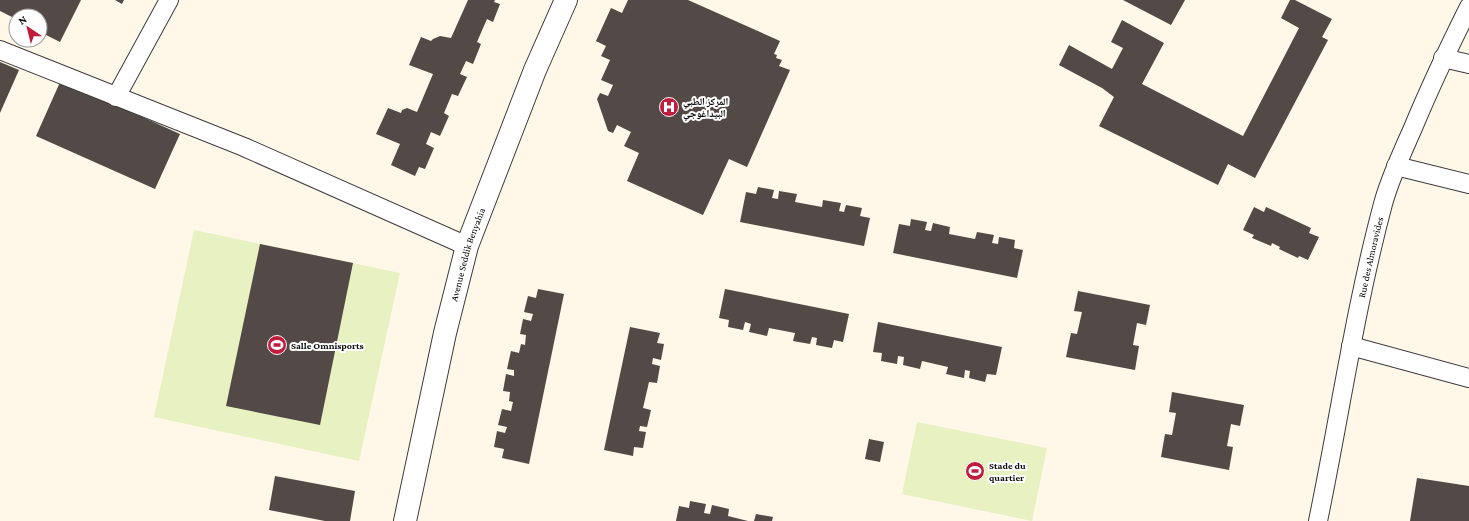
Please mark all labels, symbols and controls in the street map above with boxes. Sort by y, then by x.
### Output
north arrow [8,8,48,48]
text: N [16,12,29,27]
hospital icon: المركز الطبي البيداغوجي [658,96,680,118]
place label: المركز الطبي البيداغوجي [683,96,728,121]
street label: Avenue Seddik Benyahia [448,206,487,302]
street label: Rue des Almoravides [1356,216,1385,299]
sports icon: Salle Omnisports [266,334,288,356]
place label: Salle Omnisports [291,340,364,351]
sports icon: Stade du quartier [964,460,986,482]
place label: Stade du quartier [989,460,1026,483]

